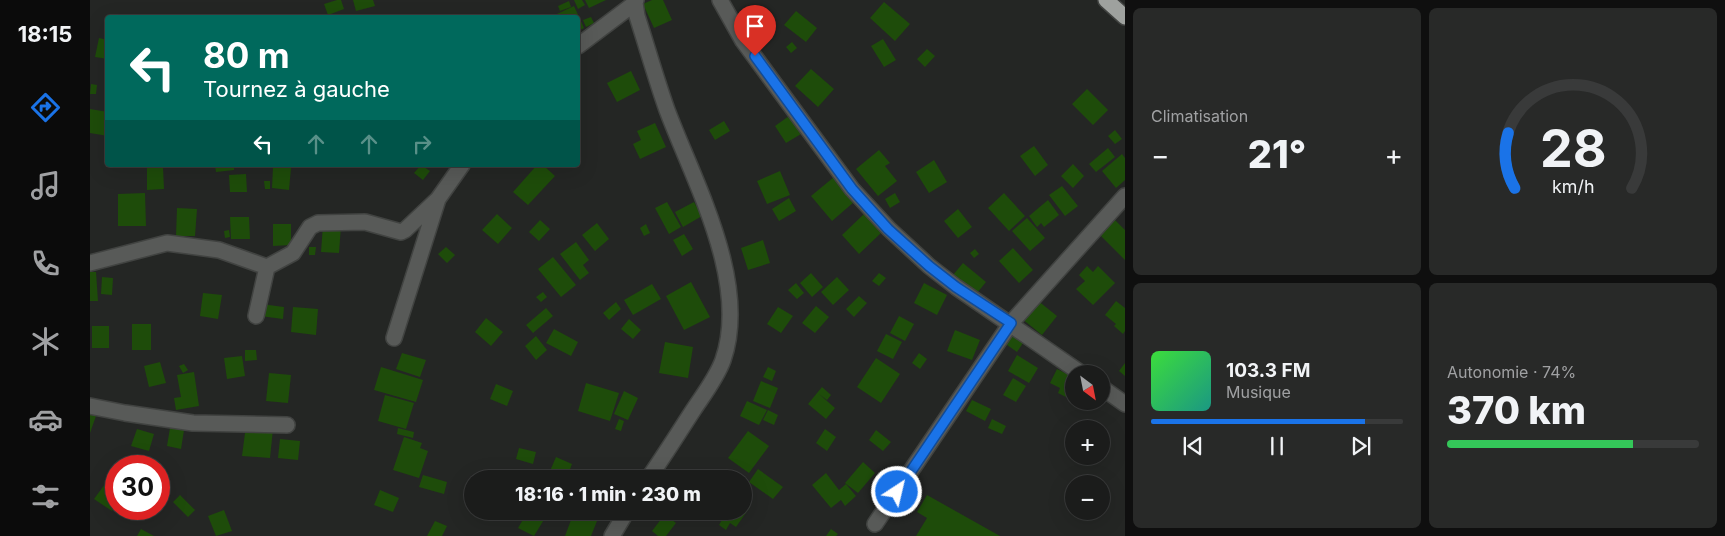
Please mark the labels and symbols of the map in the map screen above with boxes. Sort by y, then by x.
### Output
pin [734,5,776,56]
north arrow [1065,365,1110,410]
speed limit sign: 30 [105,455,170,520]
position arrow [870,465,922,517]

